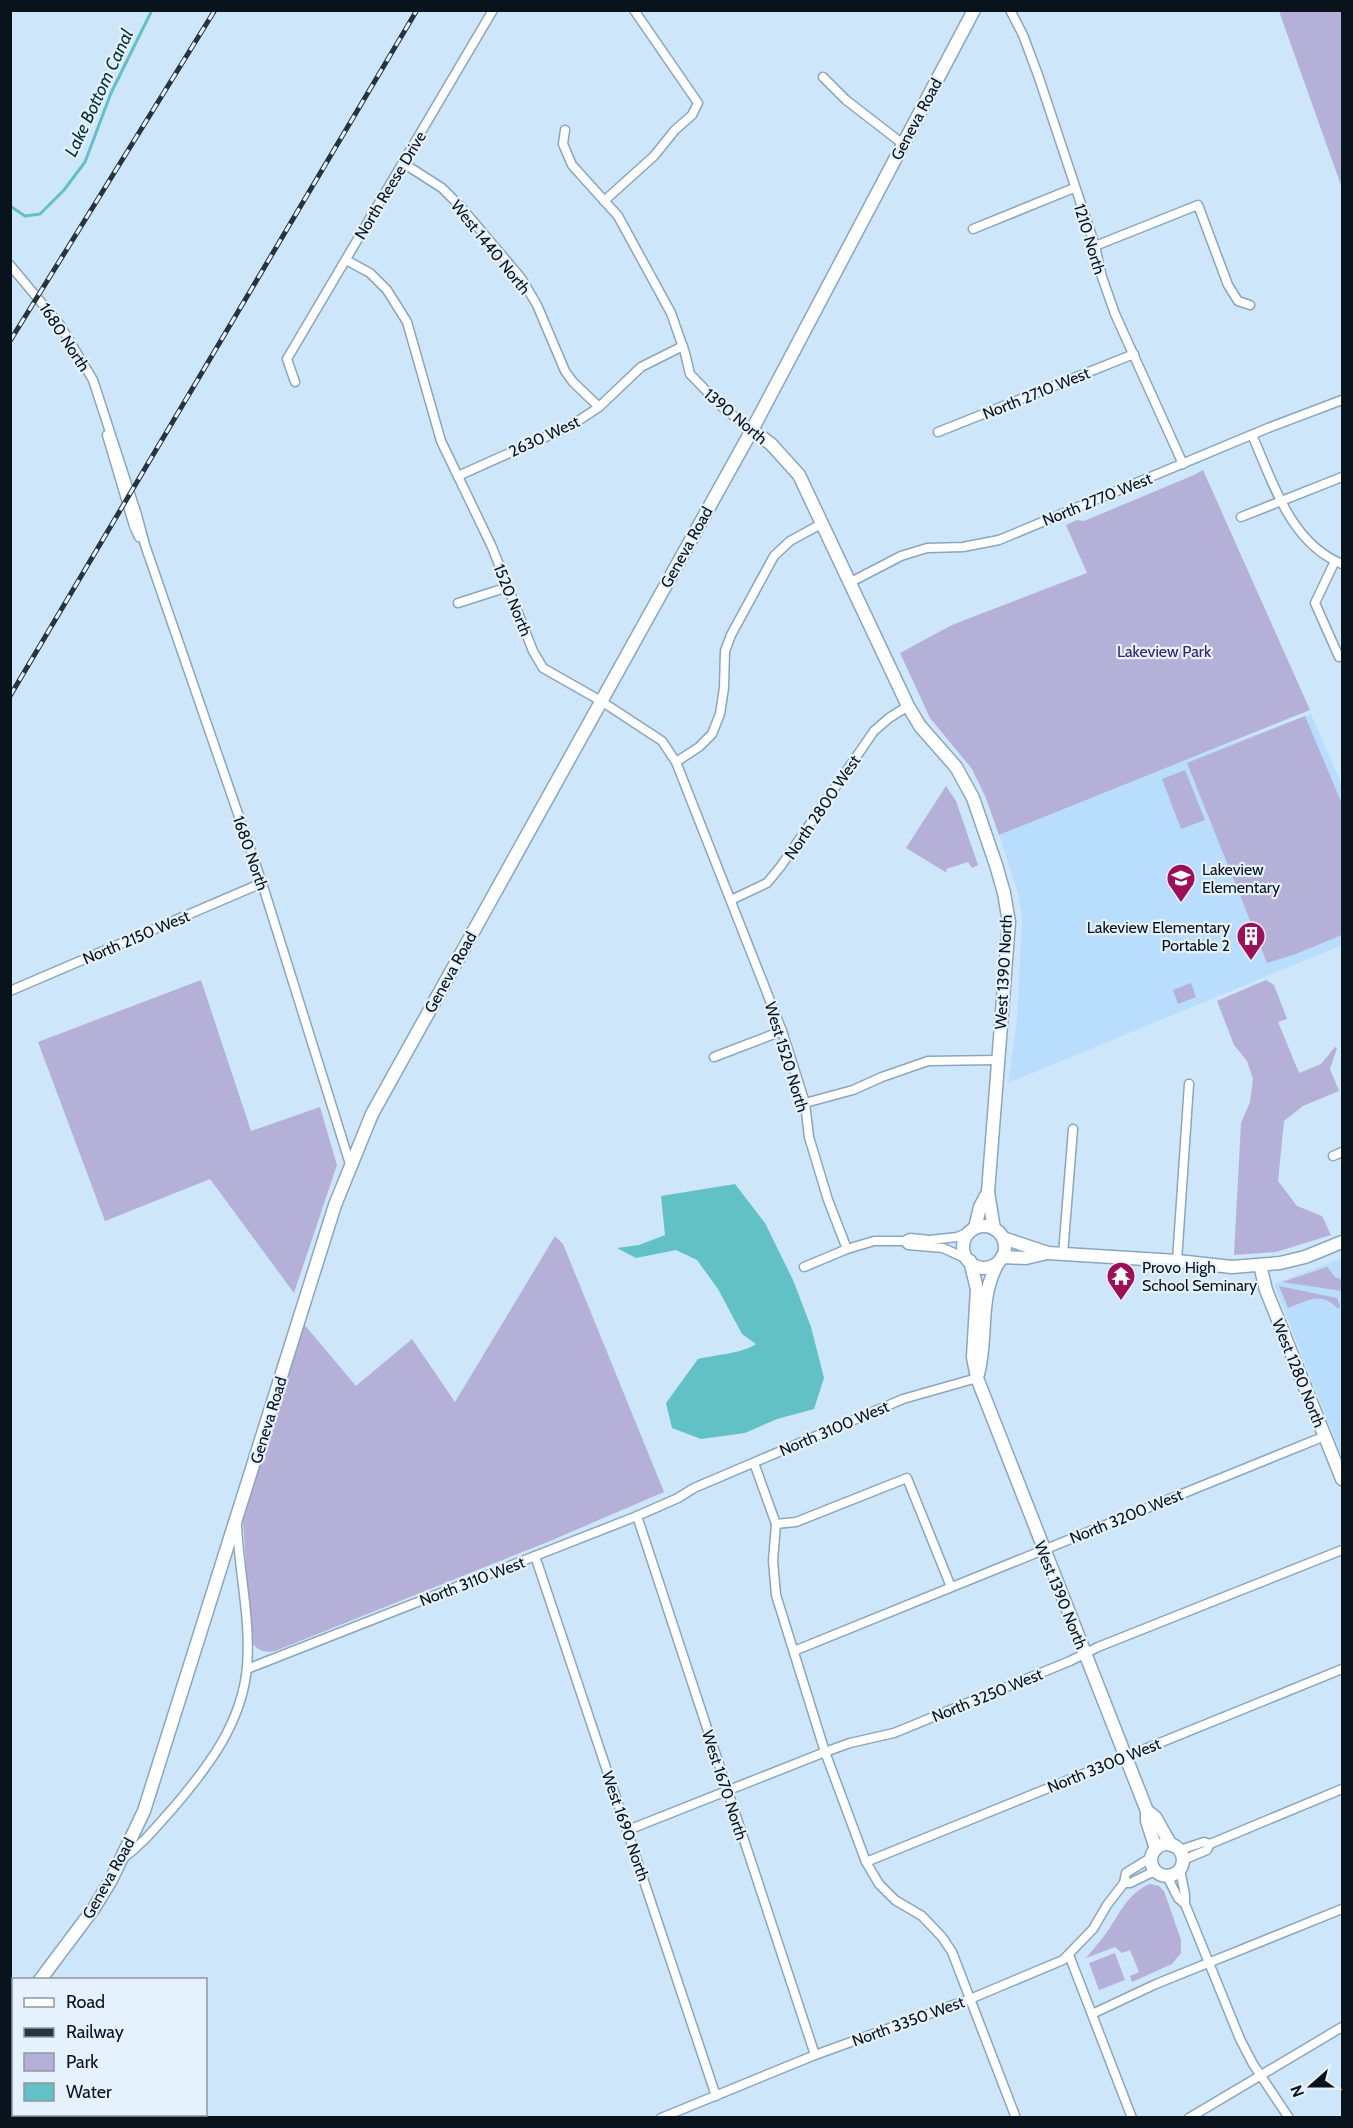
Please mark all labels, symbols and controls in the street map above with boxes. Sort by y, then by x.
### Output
water label: Lake Bottom Canal [60,25,138,160]
street label: Geneva Road [887,75,946,163]
street label: North Reese Drive [351,128,430,243]
street label: West 1440 North [447,196,534,298]
street label: 1210 North [1070,202,1109,277]
street label: 1680 North [35,300,94,375]
street label: North 2710 West [980,363,1093,424]
street label: 1390 North [700,384,771,448]
street label: 2630 West [506,412,583,461]
street label: North 2770 West [1040,469,1155,530]
street label: Geneva Road [656,503,716,591]
street label: 1520 North [489,561,536,639]
park label: Lakeview Park [1117,642,1212,661]
street label: North 2800 West [781,751,865,863]
street label: 1680 North [229,813,272,893]
place label: Lakeview Elementary [1202,860,1280,897]
school or university icon: Lakeview Elementary [1165,862,1197,904]
street label: North 2150 West [80,906,193,969]
street label: West 1390 North [991,914,1016,1030]
place label: Lakeview Elementary Portable 2 [1087,918,1230,955]
building icon: Lakeview Elementary Portable 2 [1235,920,1267,962]
street label: Geneva Road [420,928,480,1016]
street label: West 1520 North [761,1000,812,1115]
place label: Provo High School Seminary [1142,1258,1257,1295]
temple icon: Provo High School Seminary [1105,1260,1137,1302]
street label: West 1280 North [1268,1316,1329,1430]
street label: Geneva Road [246,1374,291,1466]
street label: North 3100 West [777,1397,892,1460]
street label: North 3200 West [1067,1485,1186,1548]
street label: West 1390 North [1030,1538,1091,1652]
street label: North 3110 West [417,1552,528,1610]
street label: North 3250 West [929,1664,1046,1726]
street label: West 1670 North [698,1728,751,1842]
street label: North 3300 West [1045,1734,1164,1797]
street label: West 1690 North [598,1768,653,1884]
street label: Geneva Road [78,1834,138,1922]
legend [12,1978,207,2116]
text: Road [66,1991,105,2013]
street label: North 3350 West [849,1992,967,2051]
text: Railway [66,2021,124,2043]
text: Park [66,2051,99,2073]
north arrow [1281,2056,1341,2116]
text: Water [66,2081,112,2103]
text: N [1287,2083,1308,2100]

